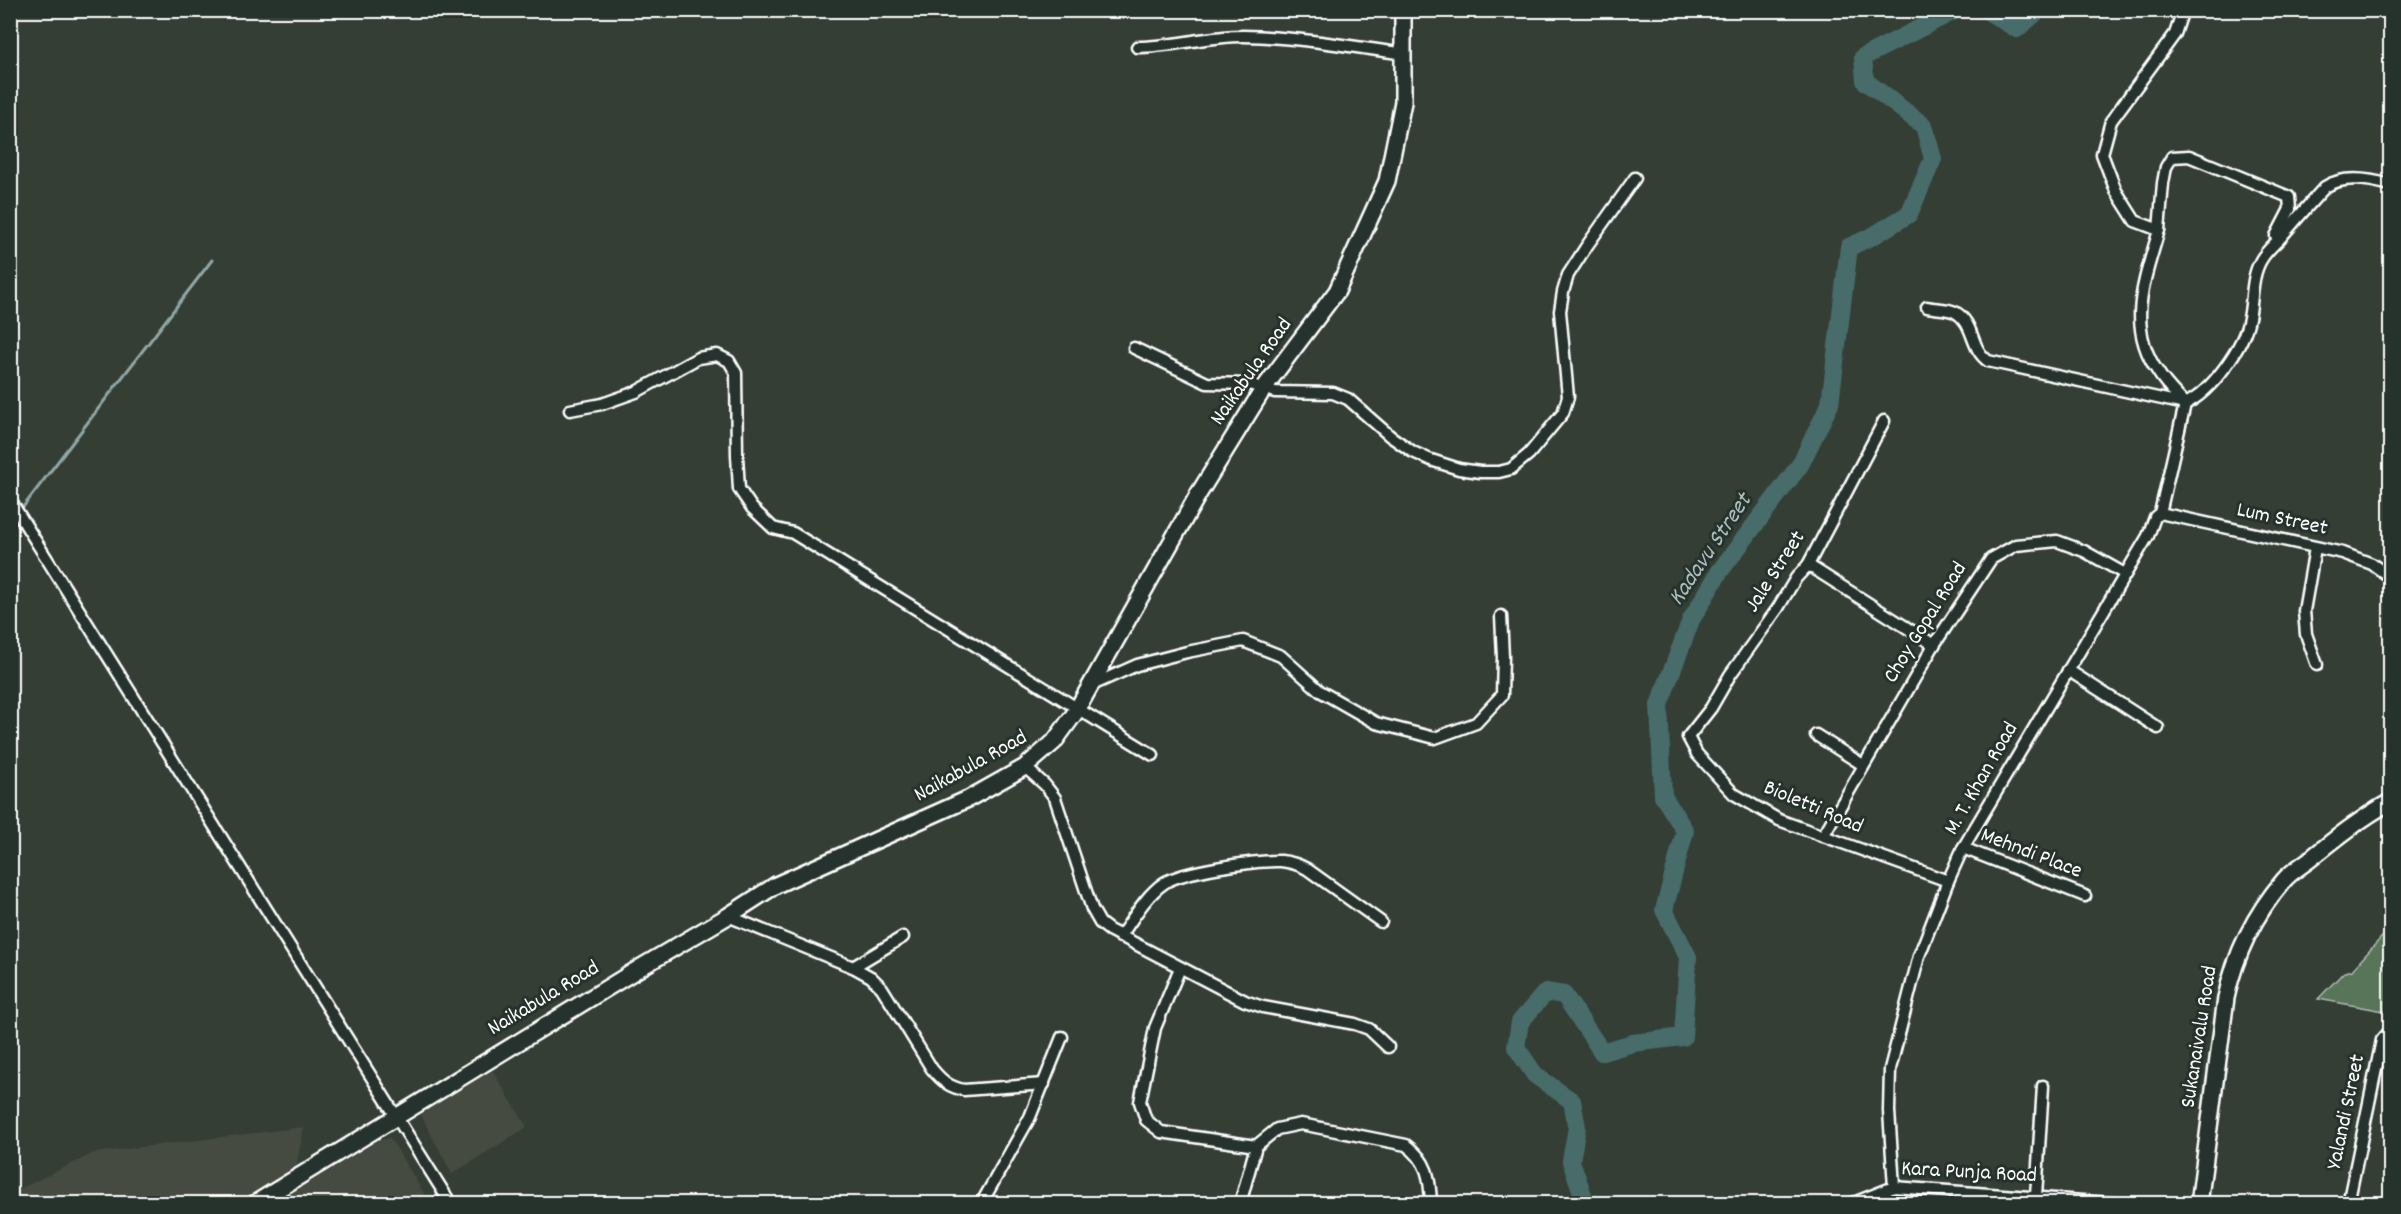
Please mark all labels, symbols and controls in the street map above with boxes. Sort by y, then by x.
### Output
street label: Naikabula Road [1203,312,1301,432]
water label: Kadavu Street [1661,485,1762,613]
street label: Lum Street [2234,495,2330,545]
street label: Jale Street [1738,525,1814,619]
street label: Choy Gopal Road [1876,556,1976,690]
street label: M. T. Khan Road [1937,717,2027,841]
street label: Naikabula Road [909,723,1033,811]
street label: Bioletti Road [1758,773,1868,843]
street label: Mehndi Place [1976,820,2086,888]
street label: Naikabula Road [482,953,606,1045]
street label: Sukanaivalu Road [2173,964,2227,1110]
street label: Yalandi Street [2320,1052,2374,1172]
street label: Kara Punja Road [1900,1154,2038,1192]

